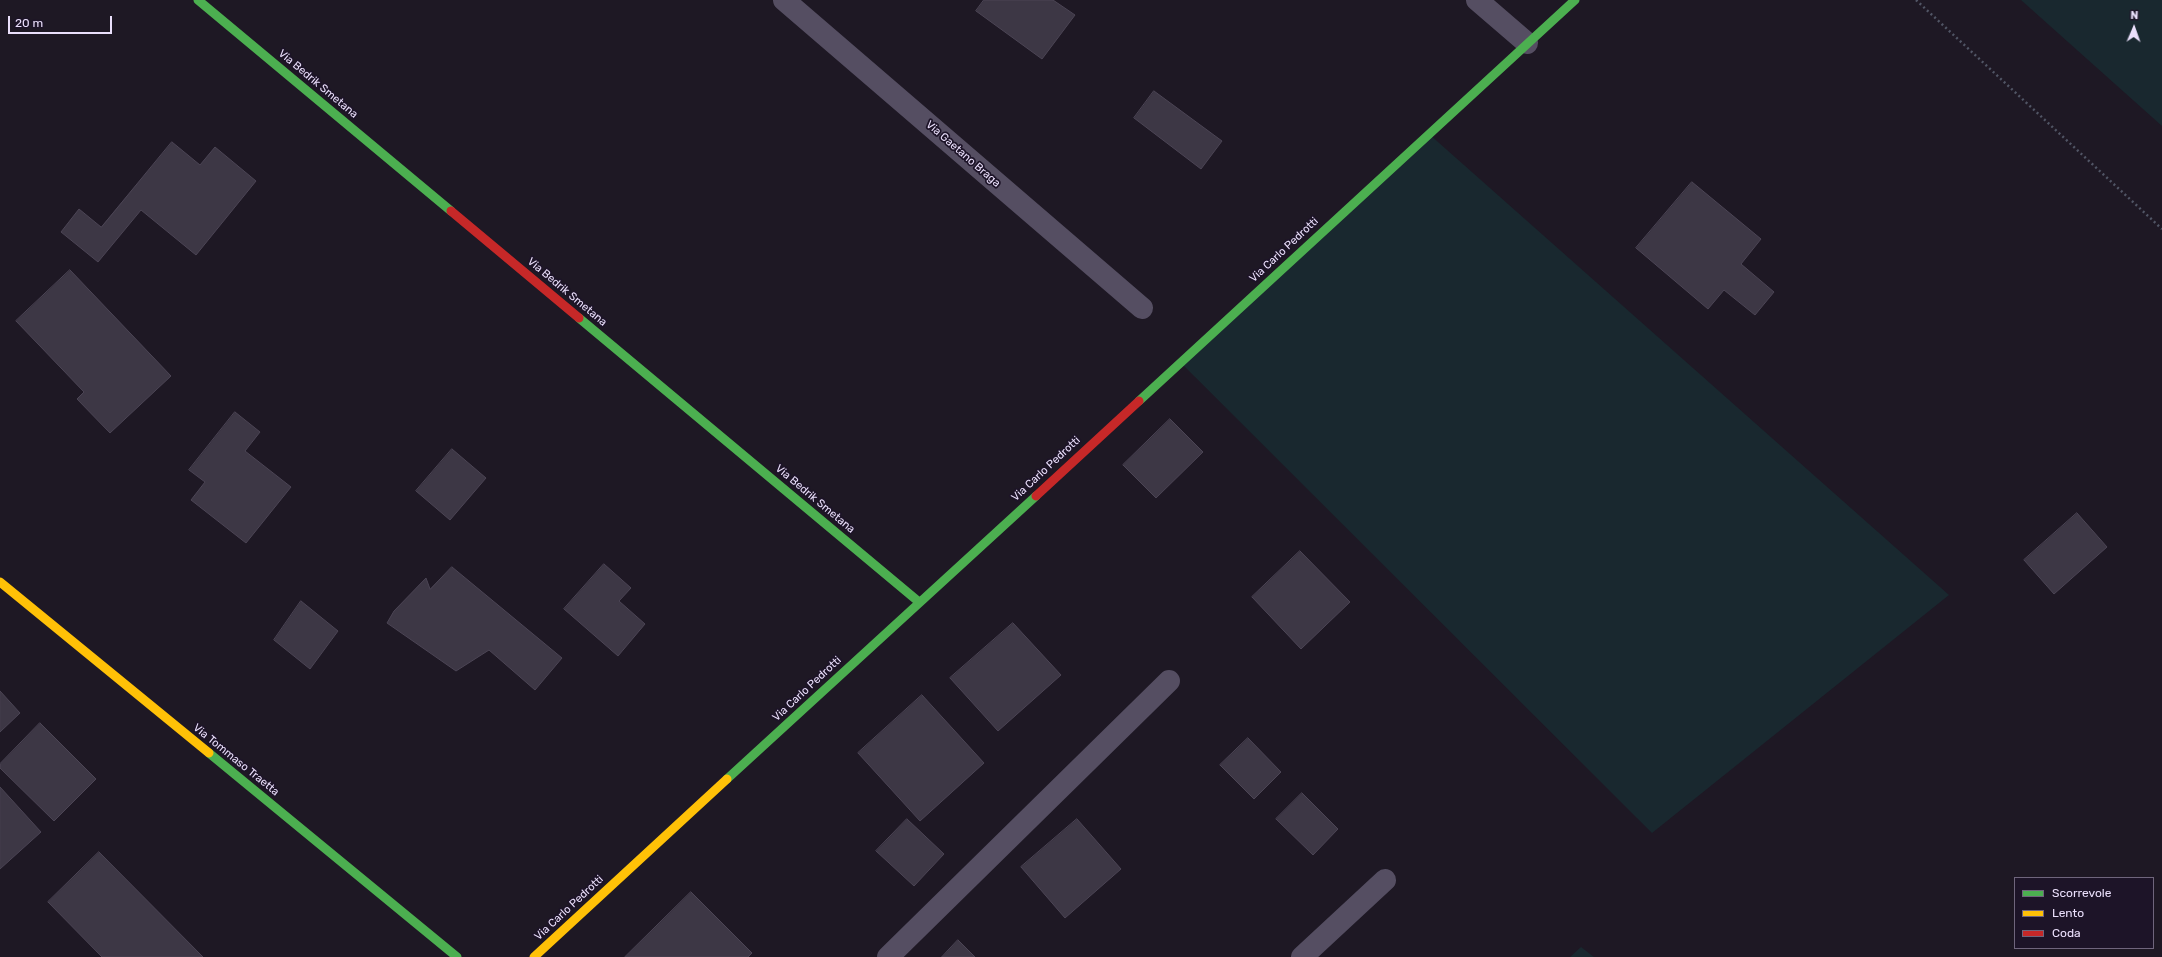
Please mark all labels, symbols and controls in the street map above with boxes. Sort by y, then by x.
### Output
scale bar [10,8,114,34]
north arrow [2114,8,2154,48]
text: N [2130,9,2139,22]
text: 20 m [15,16,43,30]
street label: Via Bedrik Smetana [276,47,360,121]
street label: Via Gaetano Braga [923,118,1003,190]
street label: Via Carlo Pedrotti [1247,215,1321,285]
street label: Via Bedrik Smetana [525,255,609,329]
street label: Via Carlo Pedrotti [1009,434,1083,504]
street label: Via Bedrik Smetana [773,462,857,536]
street label: Via Carlo Pedrotti [770,654,844,724]
street label: Via Tommaso Traetta [190,721,282,799]
street label: Via Carlo Pedrotti [532,873,606,943]
legend [2014,877,2154,949]
text: Scorrevole [2052,886,2111,900]
text: Lento [2052,906,2084,920]
text: Coda [2052,926,2081,940]

